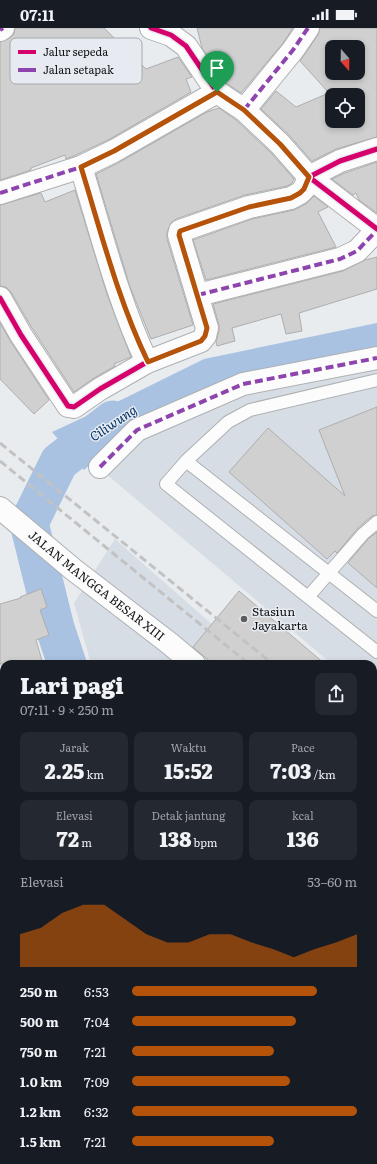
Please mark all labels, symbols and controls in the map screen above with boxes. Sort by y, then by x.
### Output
text: 07:11 [20,3,54,26]
legend [10,38,142,84]
north arrow [325,40,365,80]
map controls [325,40,365,128]
text: Jalur sepeda [43,43,108,59]
pin [200,51,234,92]
icon: arrive [206,57,228,79]
text: Jalan setapak [43,61,114,77]
button: locate [325,88,365,128]
water label: Ciliwung [85,400,140,445]
street label: JALAN MANGGA BESAR XIII [25,526,169,645]
place label: Stasiun Jayakarta [252,602,308,634]
marker: Stasiun Jayakarta [239,614,249,624]
text: Lari pagi [20,668,124,701]
button: share [315,673,357,715]
text: 07:11 · 9 × 250 m [20,700,114,719]
text: Jarak [59,739,89,755]
text: Waktu [171,739,206,755]
text: Pace [291,739,315,755]
text: 2.25 [44,755,84,785]
text: 15:52 [164,755,213,785]
text: 7:03 [270,755,311,785]
text: km [84,766,104,782]
text: /km [311,766,336,782]
text: Elevasi [56,807,93,823]
text: Detak jantung [152,807,225,823]
text: kcal [292,807,314,823]
text: 72 [56,823,79,853]
text: 138 [159,823,191,853]
text: 136 [287,823,319,853]
text: m [79,834,92,850]
text: bpm [191,834,218,850]
text: Elevasi [20,872,64,891]
text: 53–60 m [307,872,357,891]
text: 250 m [20,982,58,1001]
text: 6:53 [84,982,109,1001]
text: 500 m [20,1012,59,1031]
text: 7:04 [84,1012,109,1031]
text: 750 m [20,1042,57,1061]
text: 7:21 [84,1042,106,1061]
text: 1.0 km [20,1072,62,1091]
text: 7:09 [84,1072,109,1091]
text: 1.2 km [20,1102,61,1121]
text: 6:32 [84,1102,108,1121]
text: 1.5 km [20,1132,61,1151]
text: 7:21 [84,1132,106,1151]

